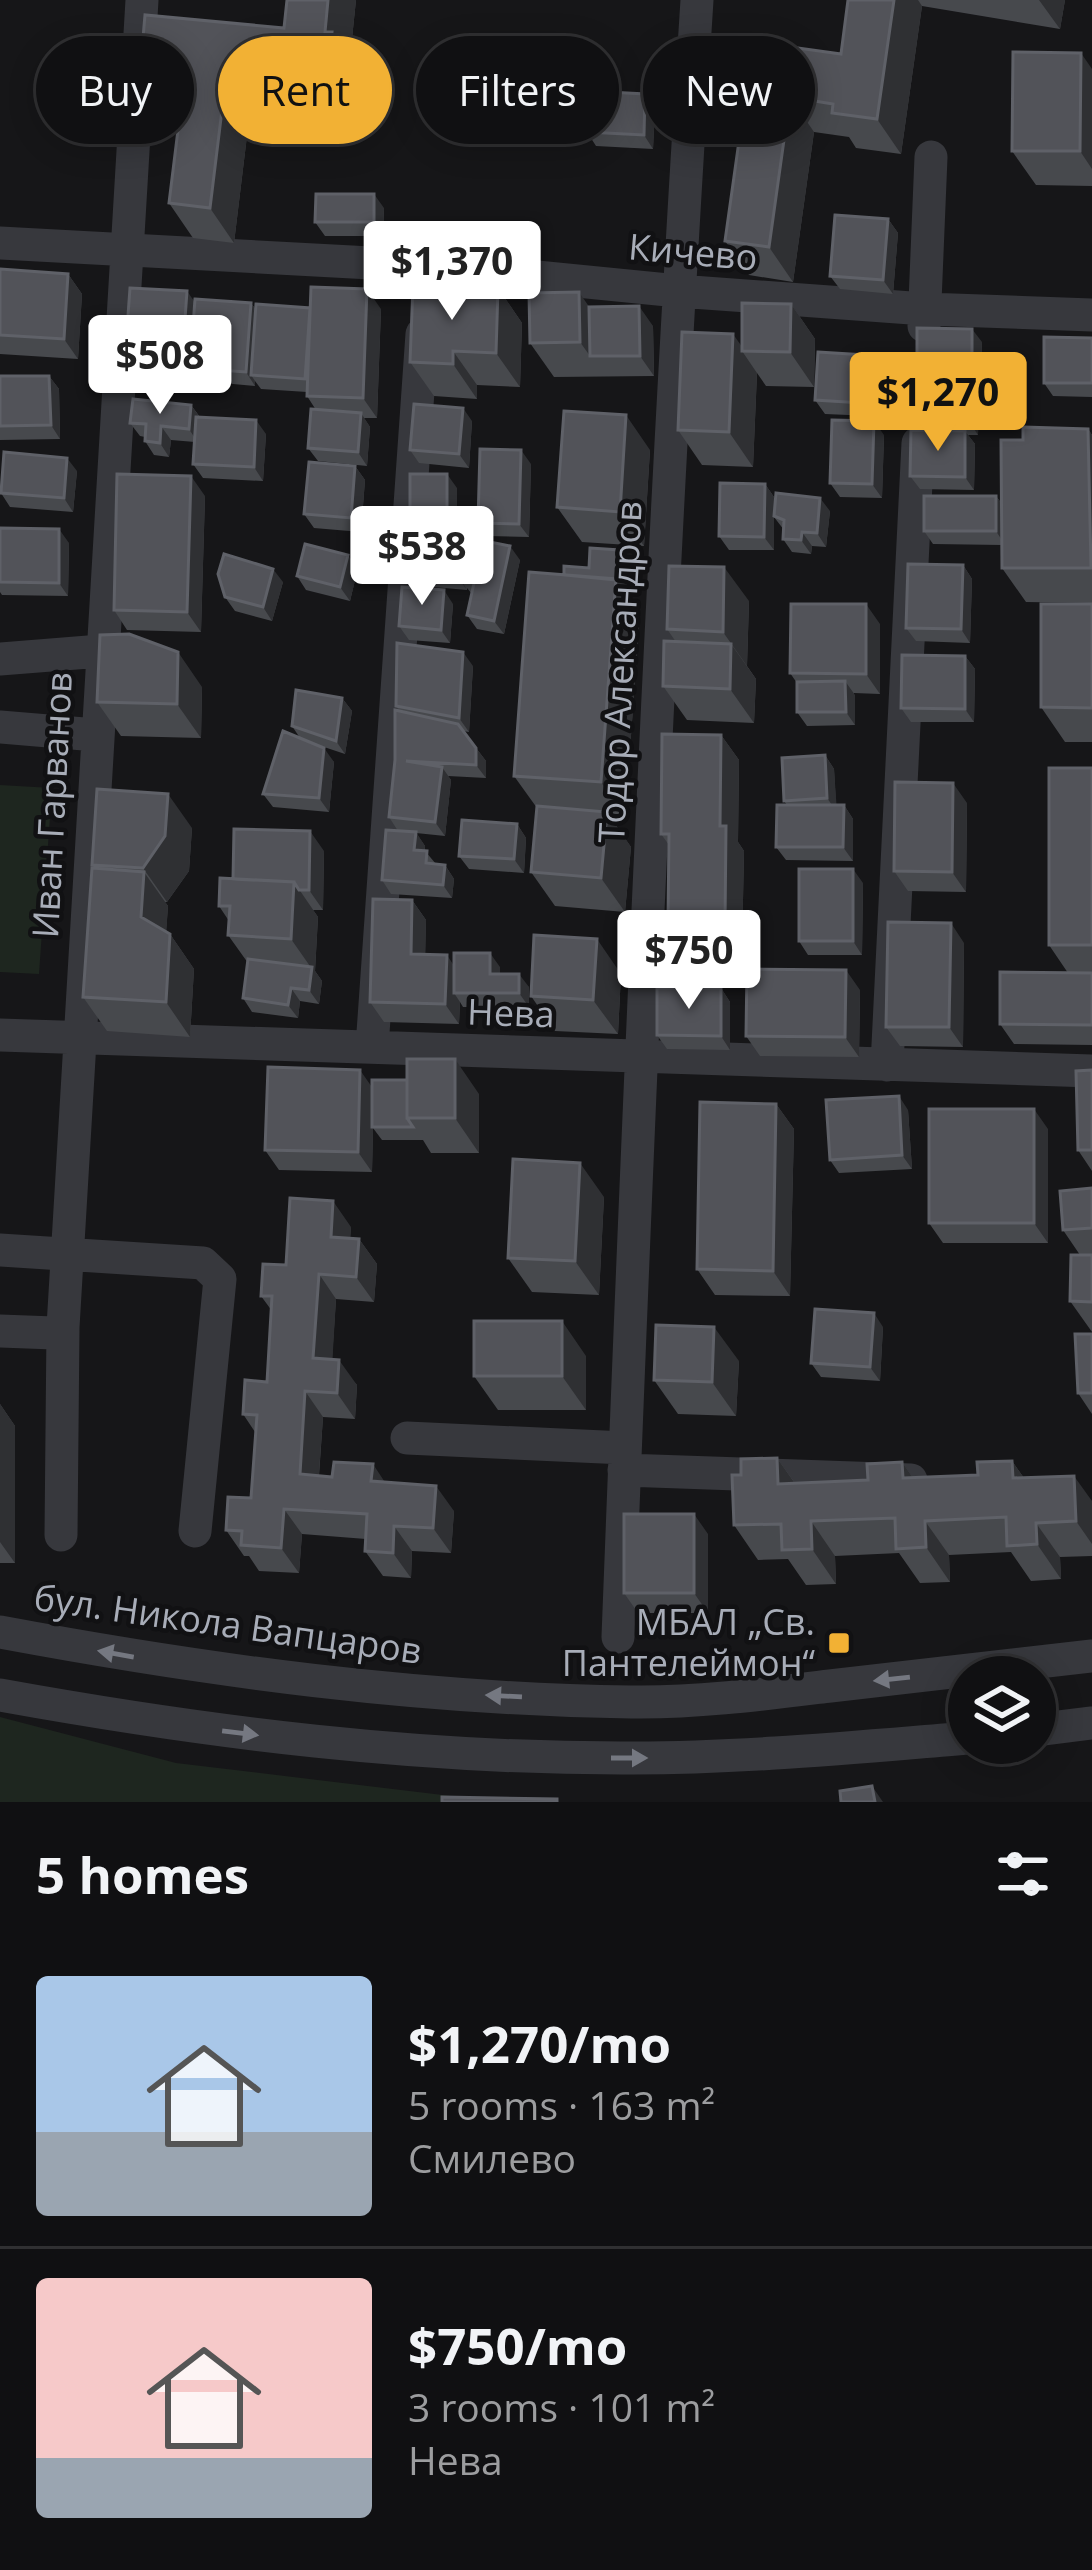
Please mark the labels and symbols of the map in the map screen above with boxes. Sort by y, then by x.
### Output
pin: $1,370 [354,221,550,323]
street label: Кичево [627,221,760,282]
pin: $508 [89,315,231,417]
pin: $1,270 [840,352,1036,454]
street label: Тодор Александров [586,500,653,844]
pin: $538 [351,506,493,608]
street label: Иван Гарванов [20,671,83,939]
pin: $750 [618,910,760,1012]
street label: Нева [466,986,556,1039]
street label: бул. Никола Вапцаров [31,1572,425,1675]
place label: МБАЛ „Св. Пантелеймон“ [562,1597,815,1687]
marker: МБАЛ „Св. Пантелеймон“ [826,1630,852,1656]
one-way arrow [97,1644,135,1662]
one-way arrow [873,1670,910,1689]
one-way arrow [485,1686,522,1705]
one-way arrow [222,1724,259,1743]
one-way arrow [611,1748,649,1768]

